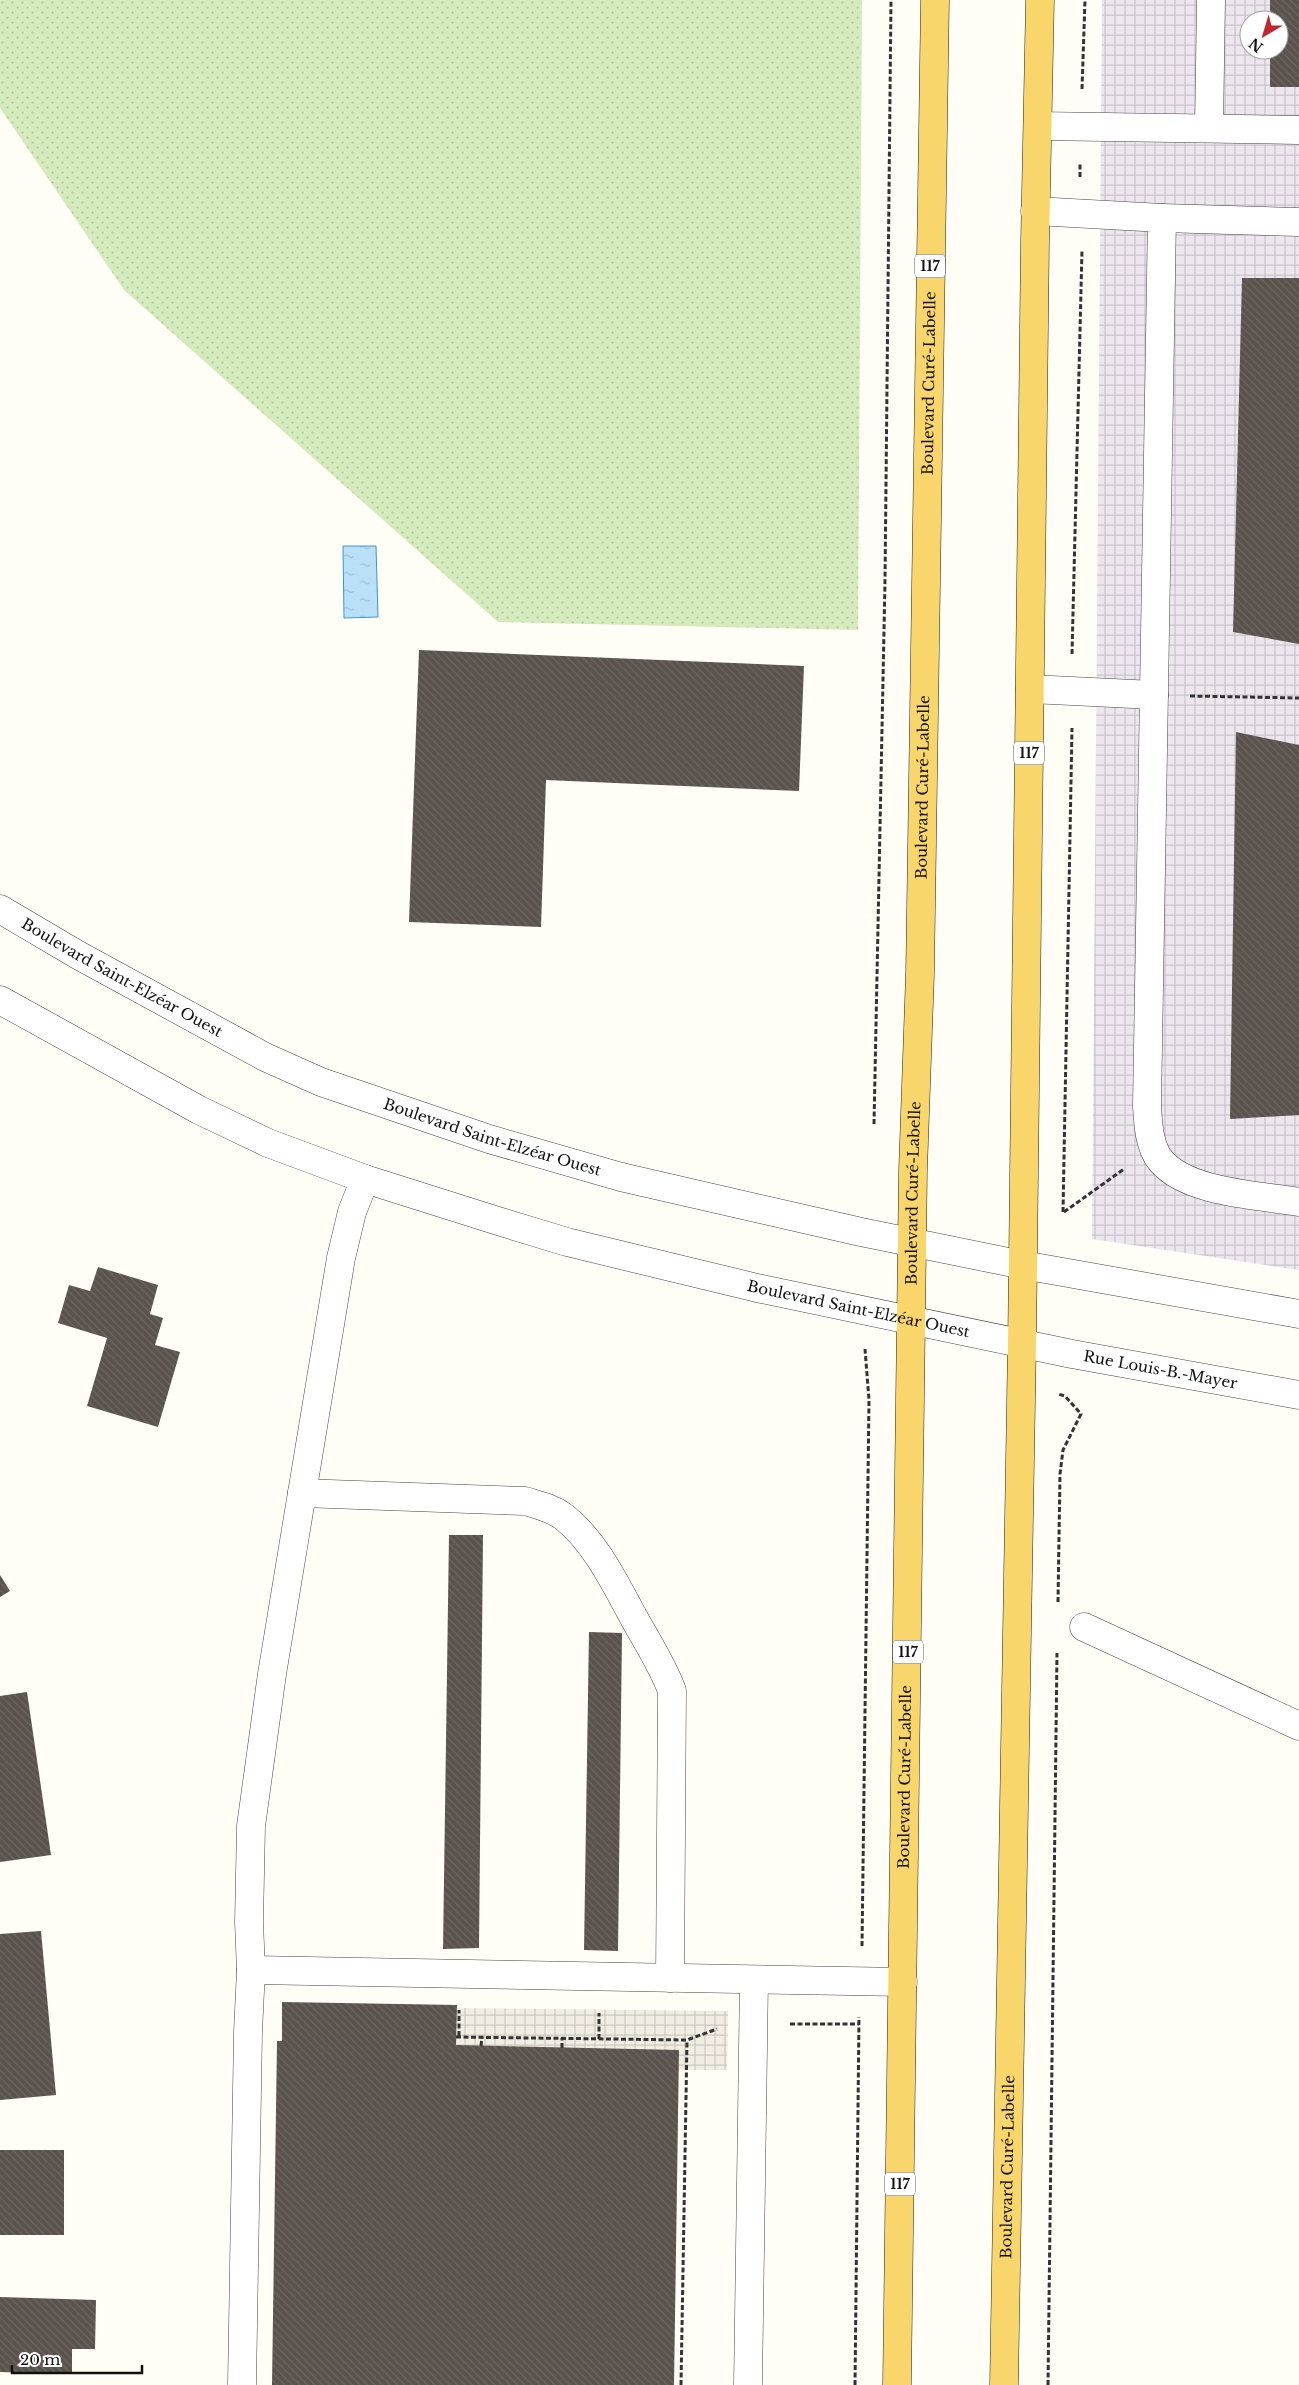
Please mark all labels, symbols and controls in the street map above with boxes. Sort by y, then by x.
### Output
north arrow [1239,10,1289,60]
text: N [1245,34,1267,56]
road number: 117 [915,255,945,278]
street label: Boulevard Curé-Labelle [918,291,940,475]
street label: Boulevard Curé-Labelle [911,695,933,879]
road number: 117 [1014,741,1044,764]
street label: Boulevard Saint-Elzéar Ouest [18,914,226,1041]
street label: Boulevard Saint-Elzéar Ouest [381,1094,604,1180]
street label: Boulevard Curé-Labelle [901,1101,924,1285]
street label: Boulevard Saint-Elzéar Ouest [745,1276,972,1341]
street label: Rue Louis-B.-Mayer [1082,1346,1240,1393]
road number: 117 [893,1640,923,1664]
street label: Boulevard Curé-Labelle [894,1685,915,1869]
street label: Boulevard Curé-Labelle [996,2075,1018,2259]
road number: 117 [885,2172,915,2196]
scale bar [12,2342,142,2374]
text: 20 m [20,2350,60,2369]

